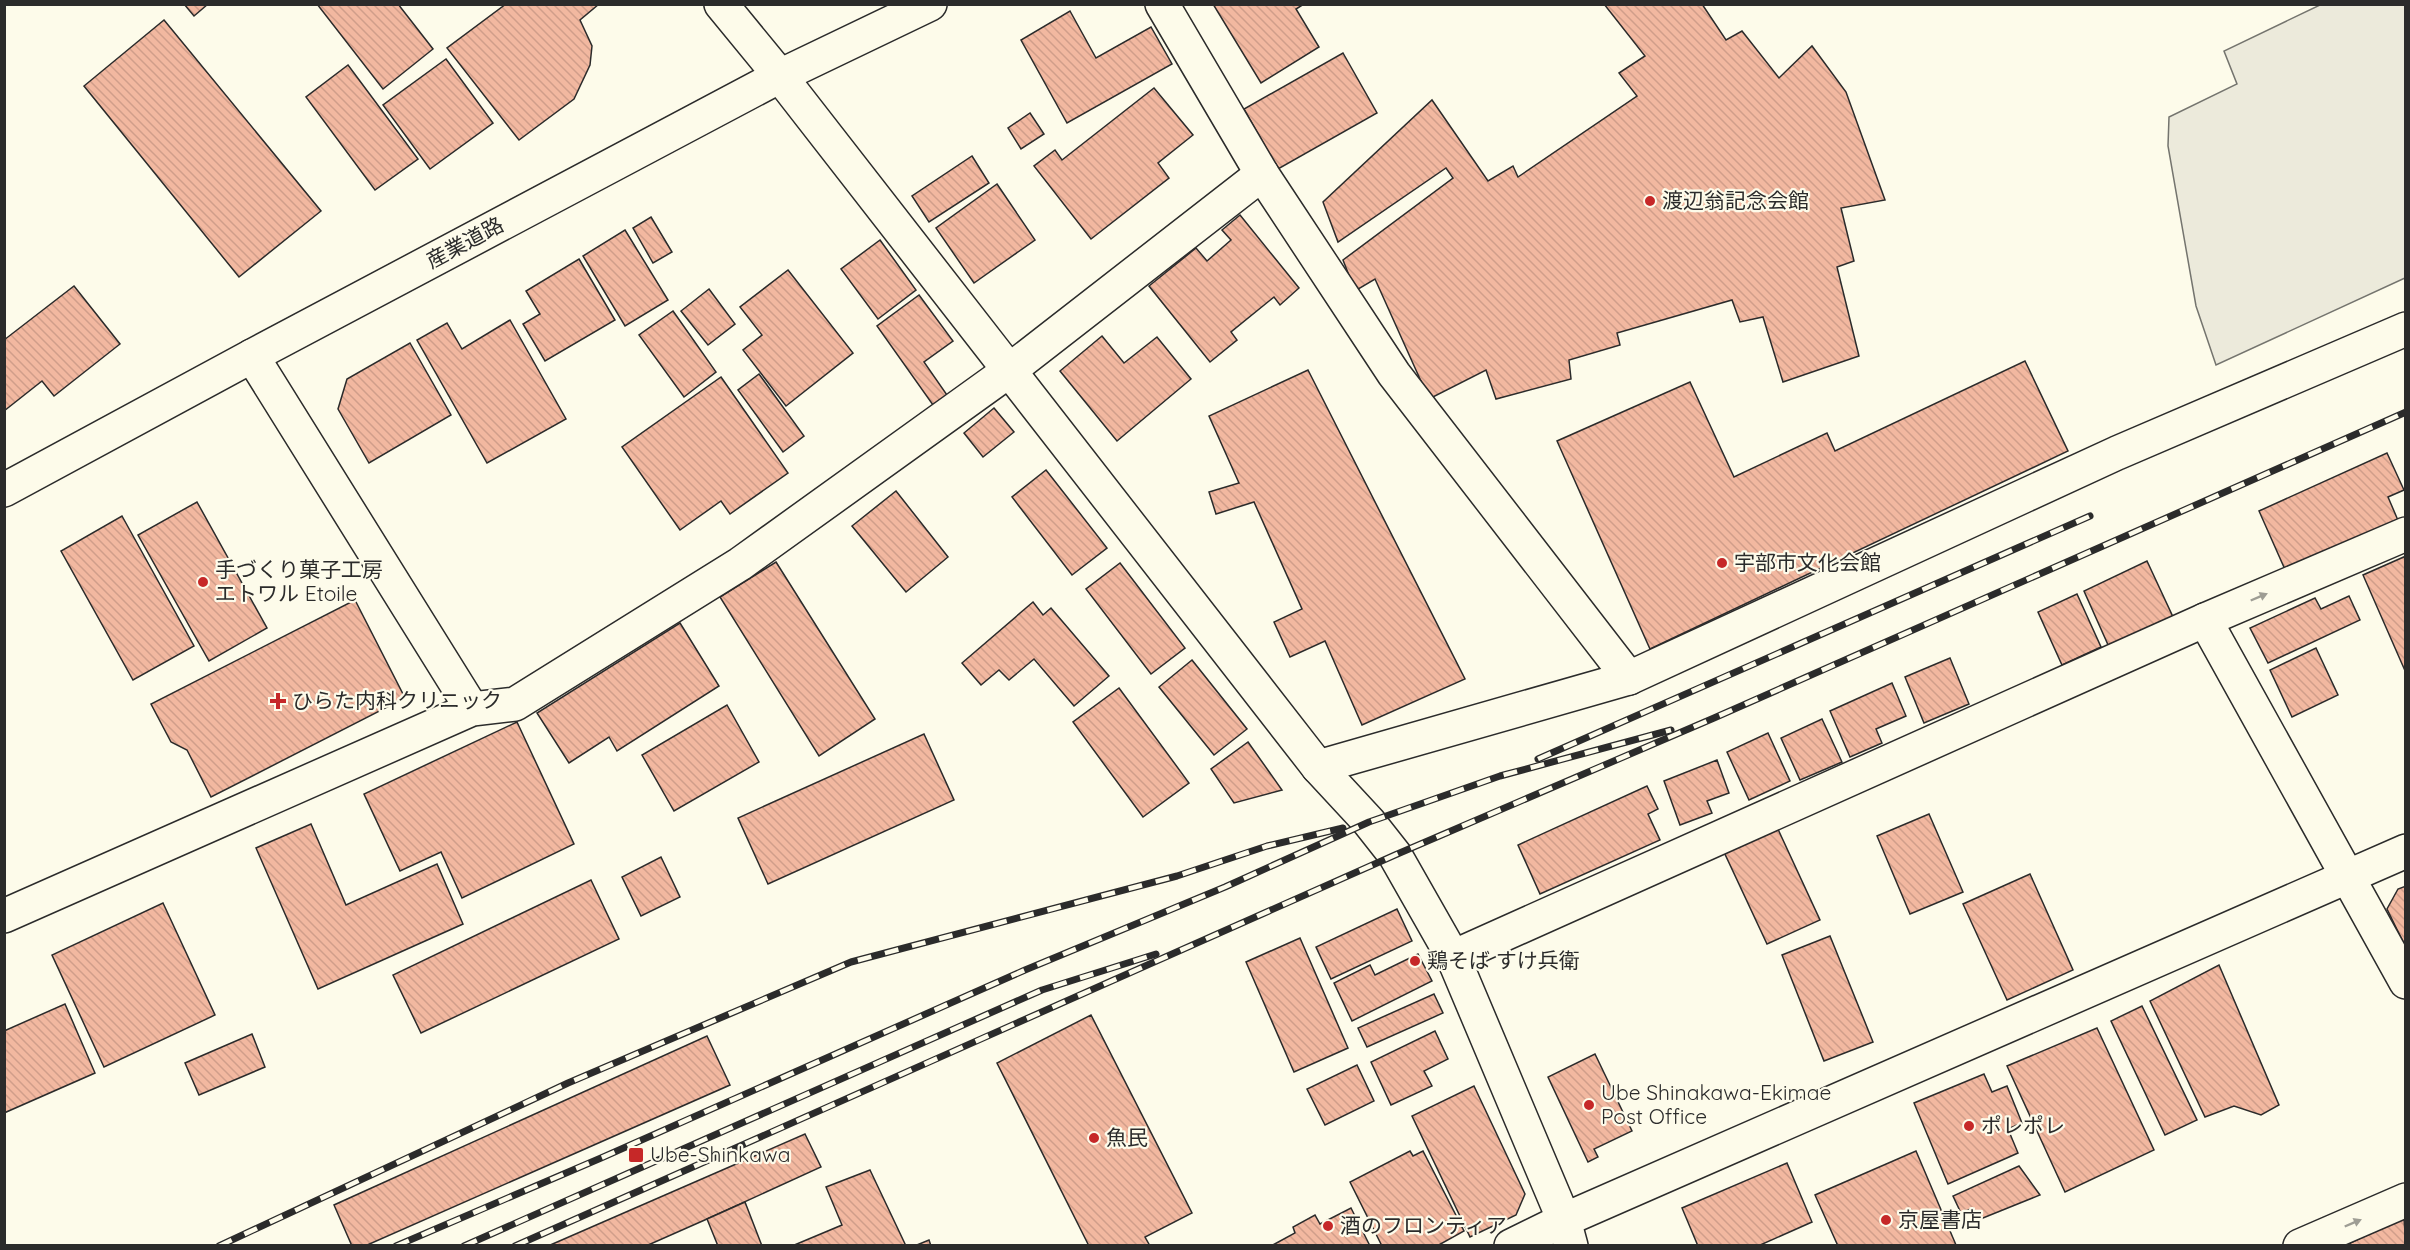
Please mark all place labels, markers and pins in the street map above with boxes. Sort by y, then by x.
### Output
place label: 渡辺翁記念会館 [1662,187,1809,213]
marker: 渡辺翁記念会館 [1643,194,1657,208]
place label: 宇部市文化会館 [1734,549,1881,575]
place label: 手づくり菓子工房 エトワル Etoile [215,556,383,606]
marker: 宇部市文化会館 [1715,556,1729,570]
marker: 手づくり菓子工房 エトワル Etoile [196,575,210,589]
place label: ひらた内科クリニック [292,687,502,713]
marker: ひらた内科クリニック [269,692,287,710]
place label: 鶏そば すけ兵衛 [1427,947,1580,973]
marker: 鶏そば すけ兵衛 [1408,954,1422,968]
place label: Ube Shinakawa-Ekimae Post Office [1601,1079,1831,1129]
marker: Ube Shinakawa-Ekimae Post Office [1582,1098,1596,1112]
place label: ポレポレ [1981,1112,2065,1138]
marker: ポレポレ [1962,1119,1976,1133]
place label: 魚民 [1106,1124,1148,1150]
marker: 魚民 [1087,1131,1101,1145]
place label: Ube-Shinkawa [650,1141,790,1167]
marker: Ube-Shinkawa [627,1146,645,1164]
place label: 京屋書店 [1898,1206,1982,1232]
place label: 酒のフロンティア [1340,1212,1507,1238]
marker: 京屋書店 [1879,1213,1893,1227]
marker: 酒のフロンティア [1321,1219,1335,1233]

